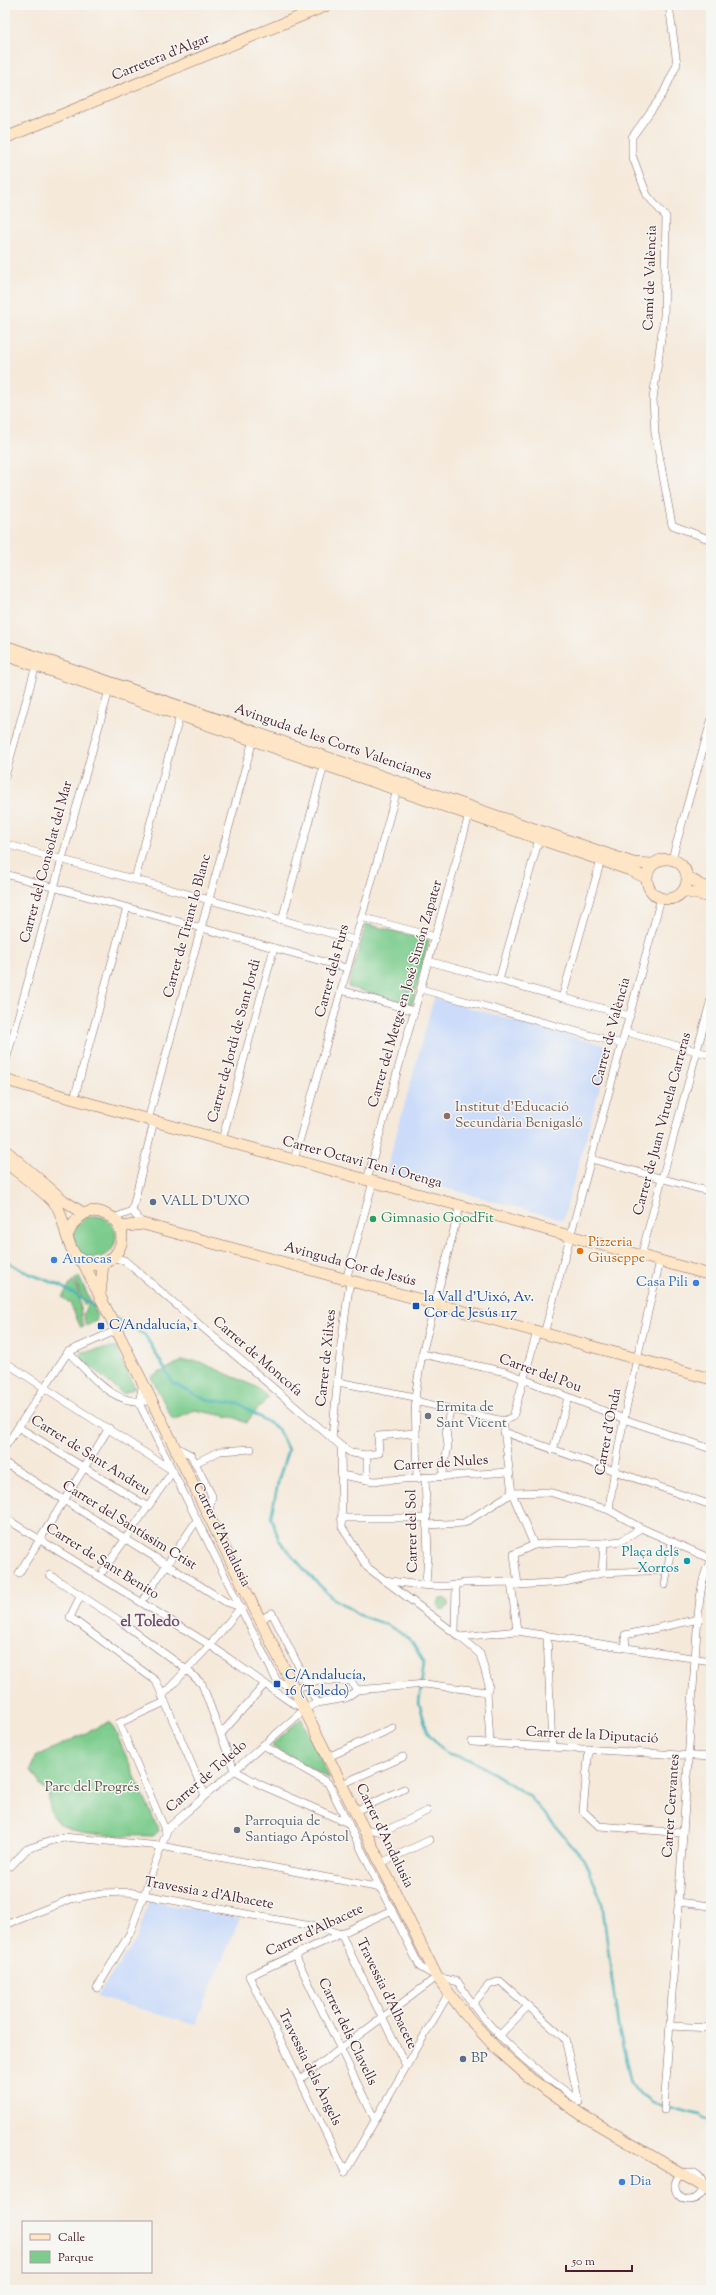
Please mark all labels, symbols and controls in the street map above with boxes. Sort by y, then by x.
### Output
street label: Carretera d'Algar [109,29,213,87]
street label: Camí de València [639,224,663,331]
street label: Avinguda de les Corts Valencianes [232,700,434,786]
street label: Carrer del Consolat del Mar [16,778,78,945]
street label: Carrer de Tirant lo Blanc [159,852,217,1000]
street label: Carrer del Metge en José Simón Zapater [364,877,448,1110]
street label: Carrer dels Furs [311,922,355,1020]
street label: Carrer de Jordi de Sant Jordi [204,957,266,1125]
street label: Carrer de València [588,975,636,1089]
street label: Carrer de Juan Viruela Carreras [629,1030,697,1218]
place label: Institut d'Educació Secundària Benigasló [455,1098,583,1134]
marker: Institut d'Educació Secundària Benigasló [442,1111,452,1121]
street label: Carrer Octavi Ten i Orenga [280,1132,445,1194]
place label: VALL D'UXO [161,1192,250,1212]
marker: VALL D'UXO [148,1197,158,1207]
place label: Gimnasio GoodFit [381,1209,494,1229]
marker: Gimnasio GoodFit [368,1214,378,1224]
place label: Pizzeria Giuseppe [588,1233,645,1269]
street label: Avinguda Cor de Jesús [282,1238,418,1292]
marker: Pizzeria Giuseppe [575,1246,585,1256]
place label: Autocas [62,1250,112,1270]
marker: Autocas [49,1255,59,1265]
place label: Casa Pili [636,1273,688,1293]
marker: Casa Pili [691,1278,701,1288]
place label: la Vall d'Uixó, Av. Cor de Jesús 117 [424,1288,534,1324]
marker: la Vall d'Uixó, Av. Cor de Jesús 117 [411,1301,421,1311]
street label: Carrer de Xilxes [312,1308,342,1408]
street label: Carrer de Moncofa [208,1312,307,1402]
place label: C/Andalucía, 1 [109,1316,198,1336]
marker: C/Andalucía, 1 [96,1321,106,1331]
street label: Carrer del Pou [496,1350,584,1398]
street label: Carrer d'Onda [591,1386,627,1477]
place label: Ermita de Sant Vicent [436,1398,507,1434]
street label: Carrer de Sant Andreu [26,1411,154,1501]
marker: Ermita de Sant Vicent [423,1411,433,1421]
street label: Carrer de Nules [393,1451,489,1477]
street label: Carrer del Santíssim Crist [58,1476,200,1576]
street label: Carrer d'Andalusia [187,1479,255,1591]
street label: Carrer del Sol [402,1489,424,1573]
street label: Carrer de Sant Benito [41,1519,163,1605]
place label: Plaça dels Xorros [622,1543,679,1579]
marker: Plaça dels Xorros [682,1556,692,1566]
district label: el Toledo [120,1612,180,1633]
place label: C/Andalucía, 16 (Toledo) [285,1666,366,1702]
marker: C/Andalucía, 16 (Toledo) [272,1679,282,1689]
street label: Carrer de la Diputació [525,1723,659,1749]
street label: Carrer de Toledo [162,1736,252,1818]
street label: Carrer Cervantes [658,1753,686,1859]
park label: Parc del Progrés [45,1778,139,1798]
street label: Carrer d'Andalusia [350,1780,418,1892]
place label: Parroquia de Santiago Apóstol [245,1812,349,1848]
marker: Parroquia de Santiago Apóstol [232,1825,242,1835]
street label: Travessia 2 d'Albacete [143,1873,275,1915]
street label: Carrer d'Albacete [263,1900,367,1962]
street label: Travessia d'Albacete [350,1935,422,2053]
street label: Carrer dels Clavells [312,1975,382,2089]
street label: Travessia dels Àngels [272,2007,346,2129]
place label: BP [471,2049,488,2069]
marker: BP [458,2054,468,2064]
place label: Dia [630,2172,652,2192]
marker: Dia [617,2177,627,2187]
legend [22,2221,152,2273]
text: Calle [58,2229,86,2247]
scale bar [566,2247,632,2273]
text: Parque [58,2249,94,2267]
text: 50 m [571,2253,595,2271]

